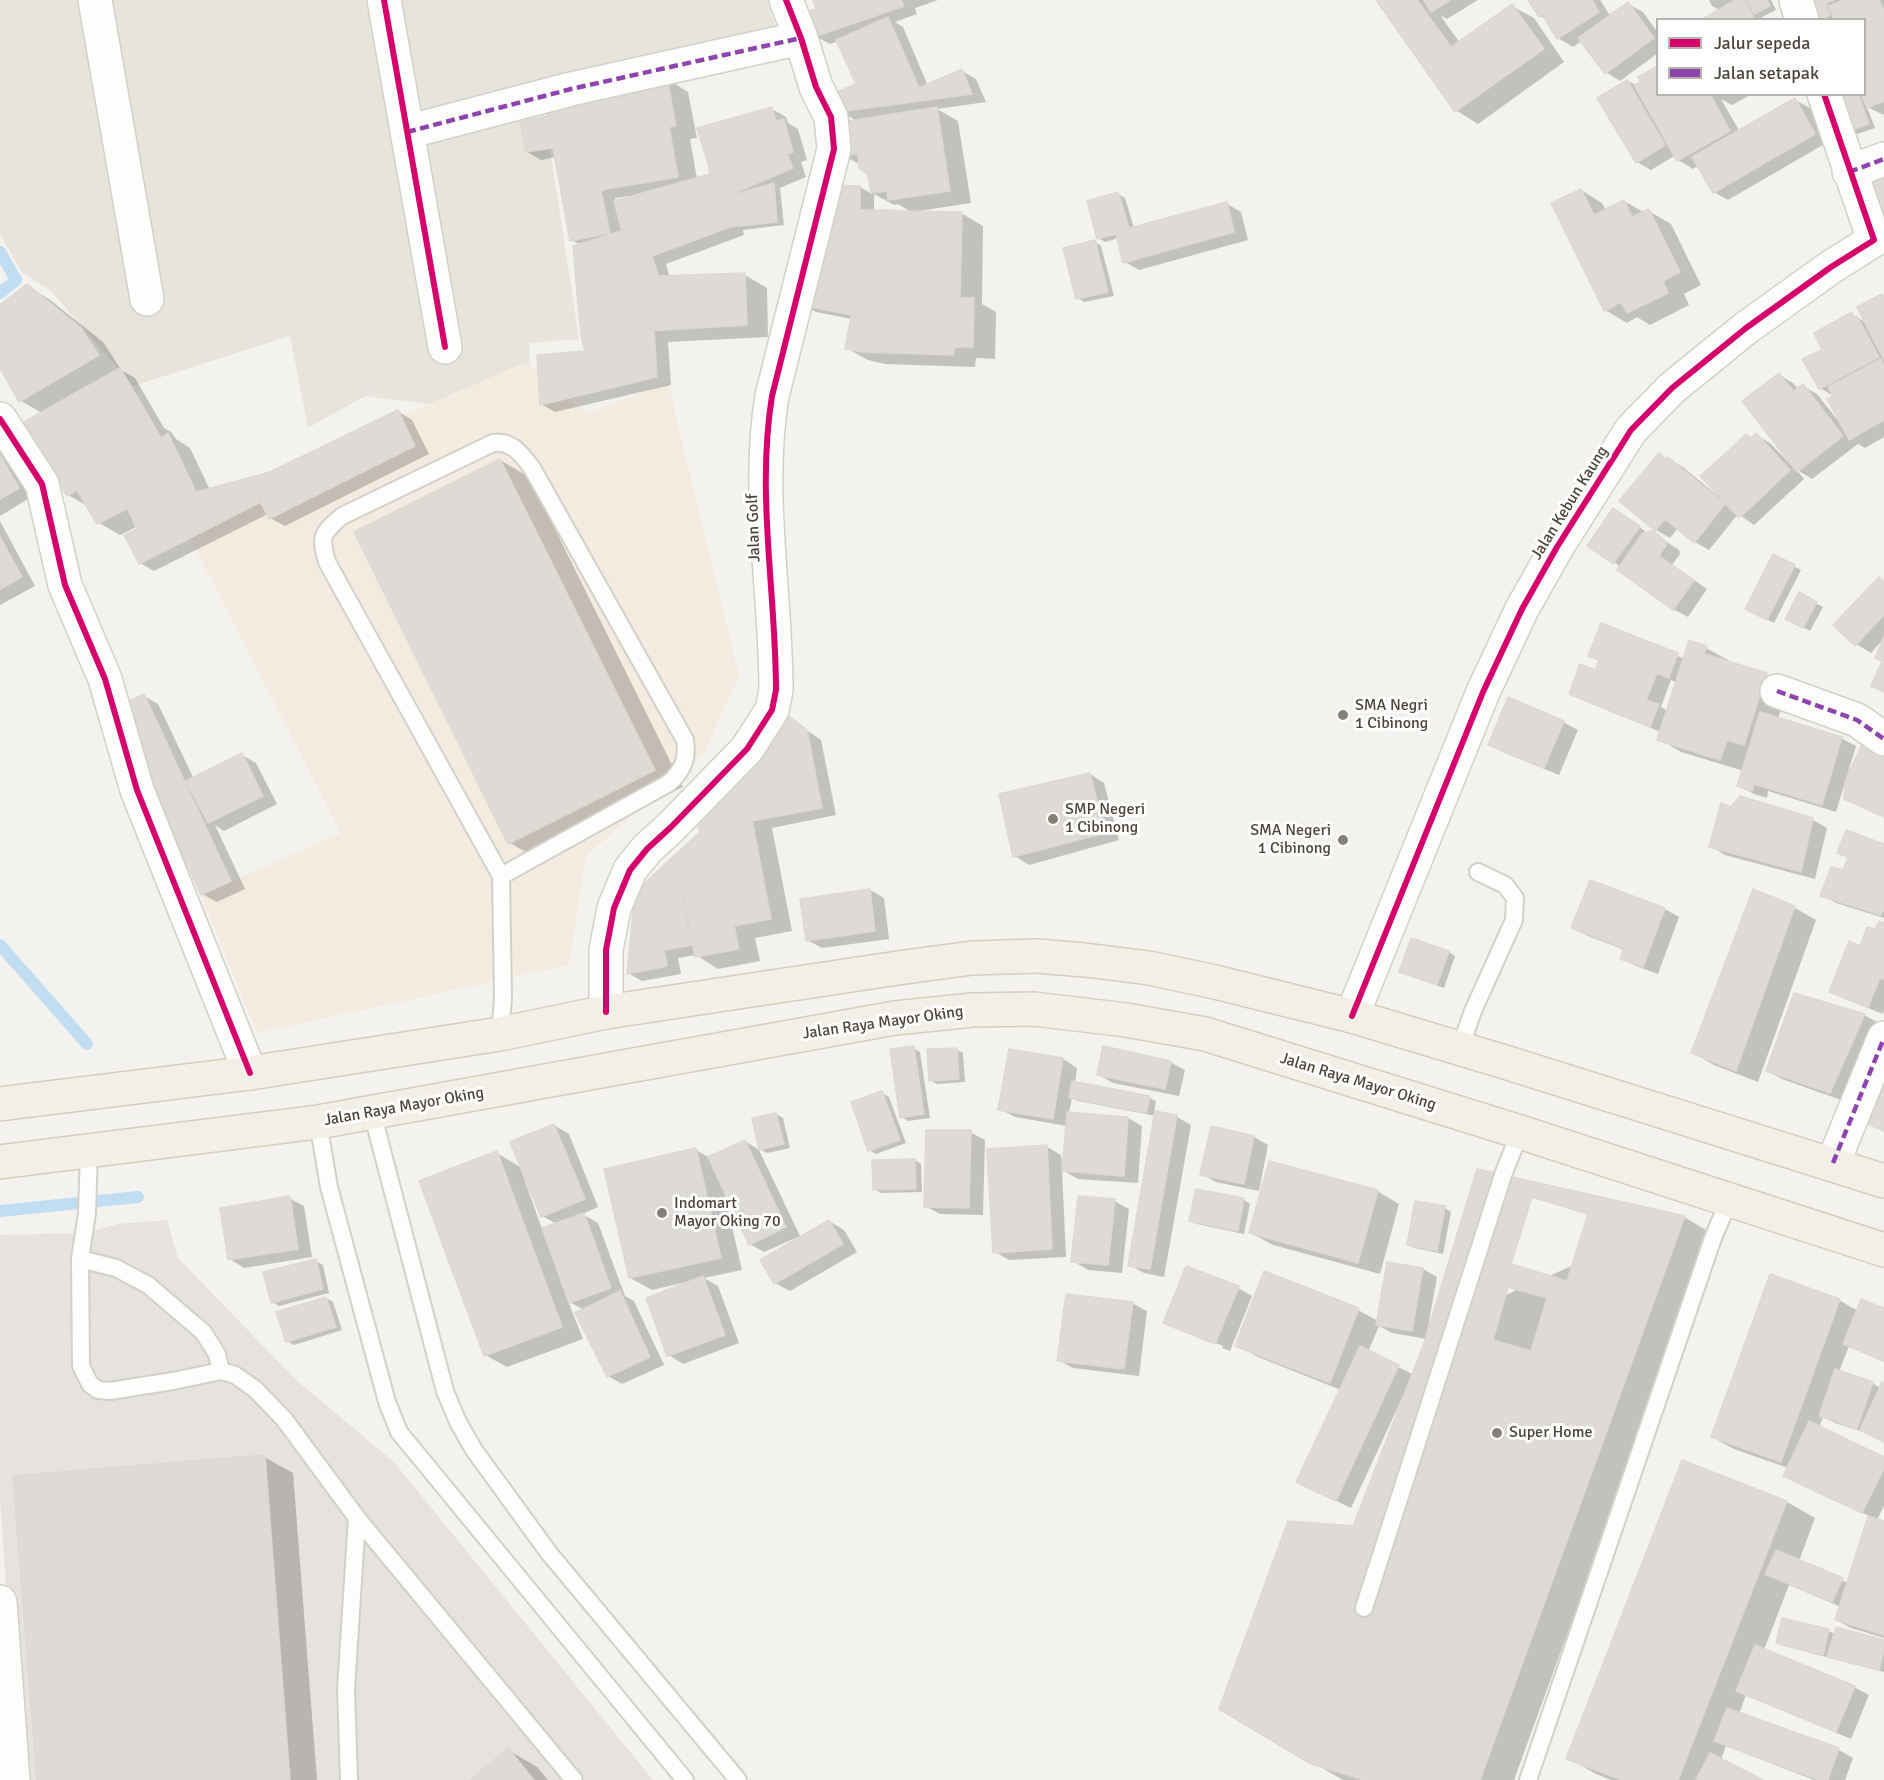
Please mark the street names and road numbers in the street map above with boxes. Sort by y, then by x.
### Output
street label: Jalan Kebun Kaung [1527,443,1613,563]
street label: Jalan Golf [743,493,765,563]
street label: Jalan Raya Mayor Oking [801,1002,965,1044]
street label: Jalan Raya Mayor Oking [1278,1049,1438,1115]
street label: Jalan Raya Mayor Oking [323,1083,485,1131]

